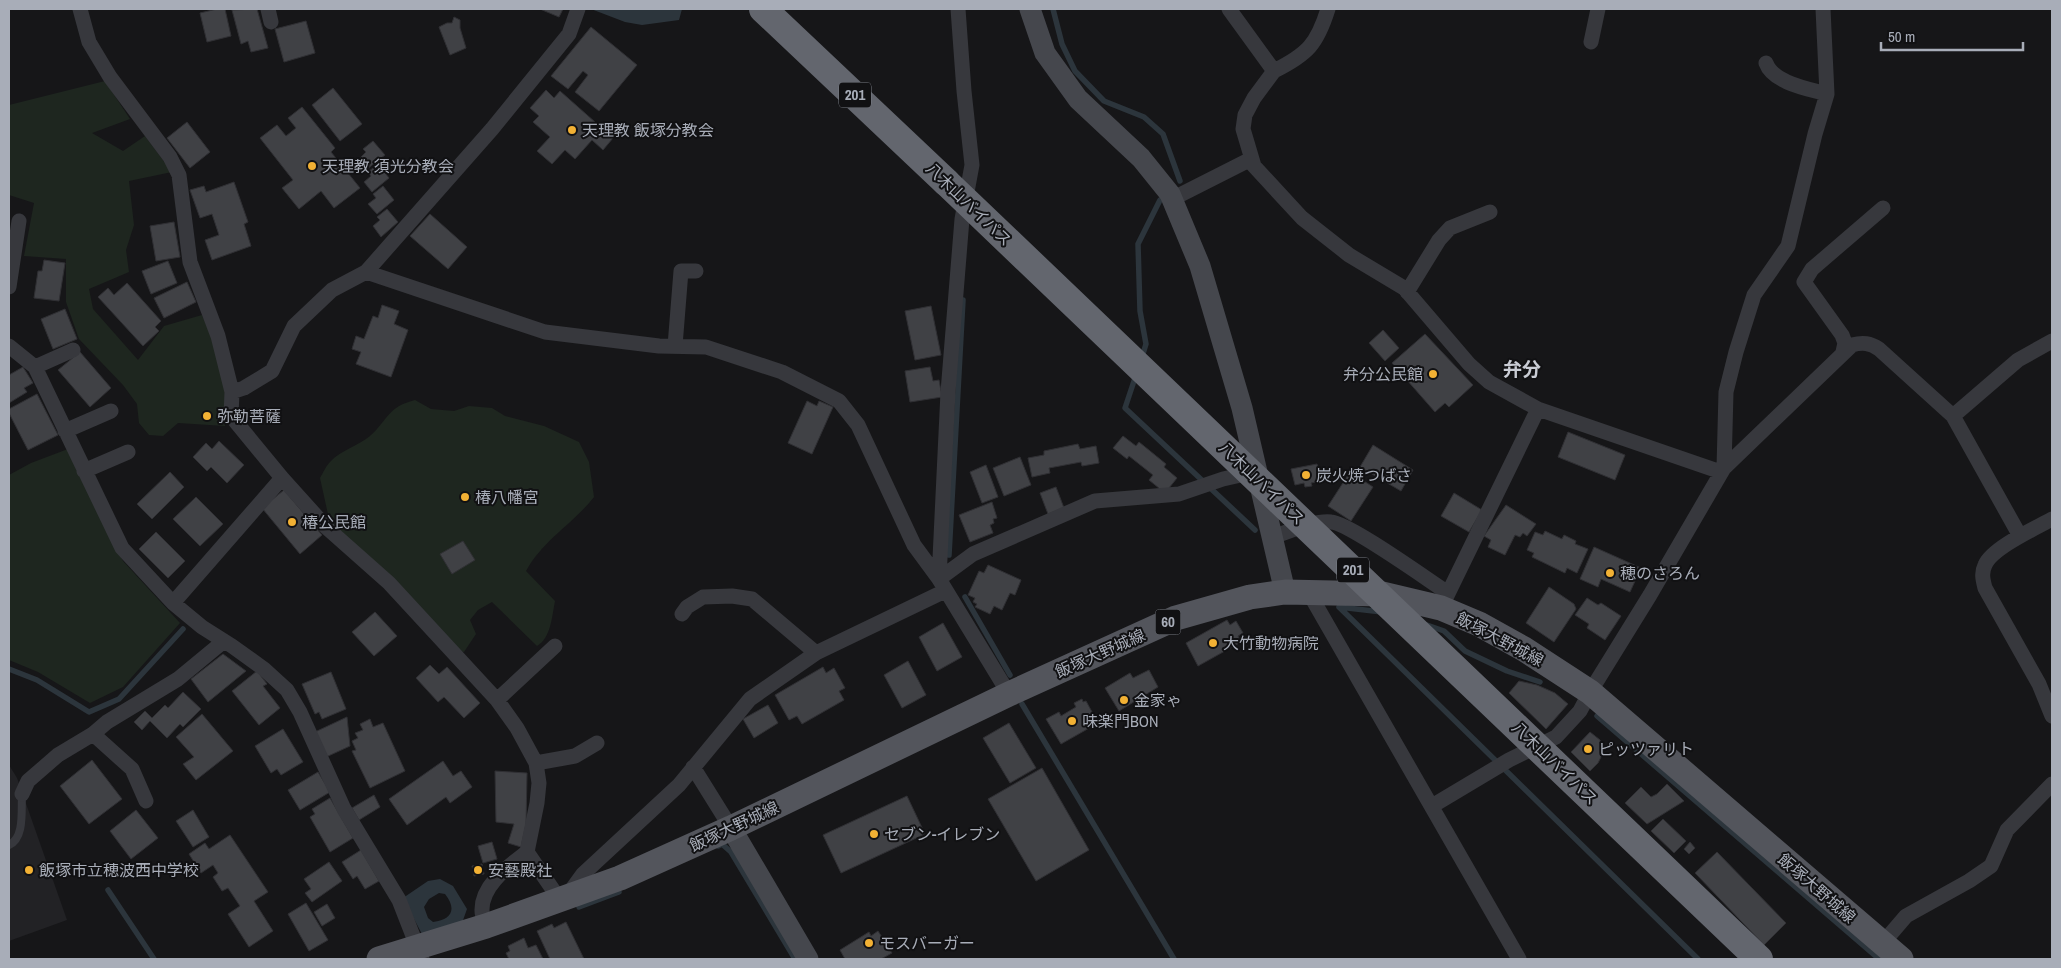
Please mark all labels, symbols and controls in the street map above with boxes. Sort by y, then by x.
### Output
scale bar [1881,20,2024,52]
text: 50 m [1888,26,1915,47]
road number: 201 [839,82,871,108]
place label: 天理教 飯塚分教会 [582,119,714,141]
marker: 天理教 飯塚分教会 [566,124,578,136]
place label: 天理教 須光分教会 [322,155,454,177]
street label: 八木山バイパス [921,157,1017,251]
marker: 天理教 須光分教会 [306,160,318,172]
district label: 弁分 [1503,356,1541,382]
place label: 弁分公民館 [1343,363,1423,385]
marker: 弁分公民館 [1427,368,1439,380]
place label: 弥勒菩薩 [217,405,281,427]
marker: 弥勒菩薩 [201,410,213,422]
street label: 八木山バイパス [1214,436,1310,530]
place label: 炭火焼つばさ [1316,464,1412,486]
marker: 炭火焼つばさ [1300,469,1312,481]
place label: 椿八幡宮 [475,486,539,508]
marker: 椿八幡宮 [459,491,471,503]
place label: 椿公民館 [302,511,366,533]
marker: 椿公民館 [286,516,298,528]
road number: 201 [1337,558,1369,582]
place label: 穂のさろん [1620,562,1700,584]
marker: 穂のさろん [1604,567,1616,579]
street label: 飯塚大野城線 [1452,607,1548,671]
road number: 60 [1156,610,1180,634]
street label: 飯塚大野城線 [1052,623,1148,683]
place label: 大竹動物病院 [1223,632,1319,654]
marker: 大竹動物病院 [1207,637,1219,649]
place label: 金家ゃ [1134,689,1182,711]
marker: 金家ゃ [1118,694,1130,706]
place label: 味楽門BON [1082,710,1158,732]
marker: 味楽門BON [1066,715,1078,727]
street label: 八木山バイパス [1507,716,1603,810]
place label: ピッツァリト [1598,738,1694,760]
marker: ピッツァリト [1582,743,1594,755]
street label: 飯塚大野城線 [686,796,782,856]
place label: セブン-イレブン [884,823,1000,845]
marker: セブン-イレブン [868,828,880,840]
street label: 飯塚大野城線 [1774,848,1860,928]
place label: 飯塚市立穂波西中学校 [39,859,199,881]
place label: 安藝殿社 [488,859,552,881]
marker: 飯塚市立穂波西中学校 [23,864,35,876]
marker: 安藝殿社 [472,864,484,876]
place label: モスバーガー [879,932,975,954]
marker: モスバーガー [863,937,875,949]

